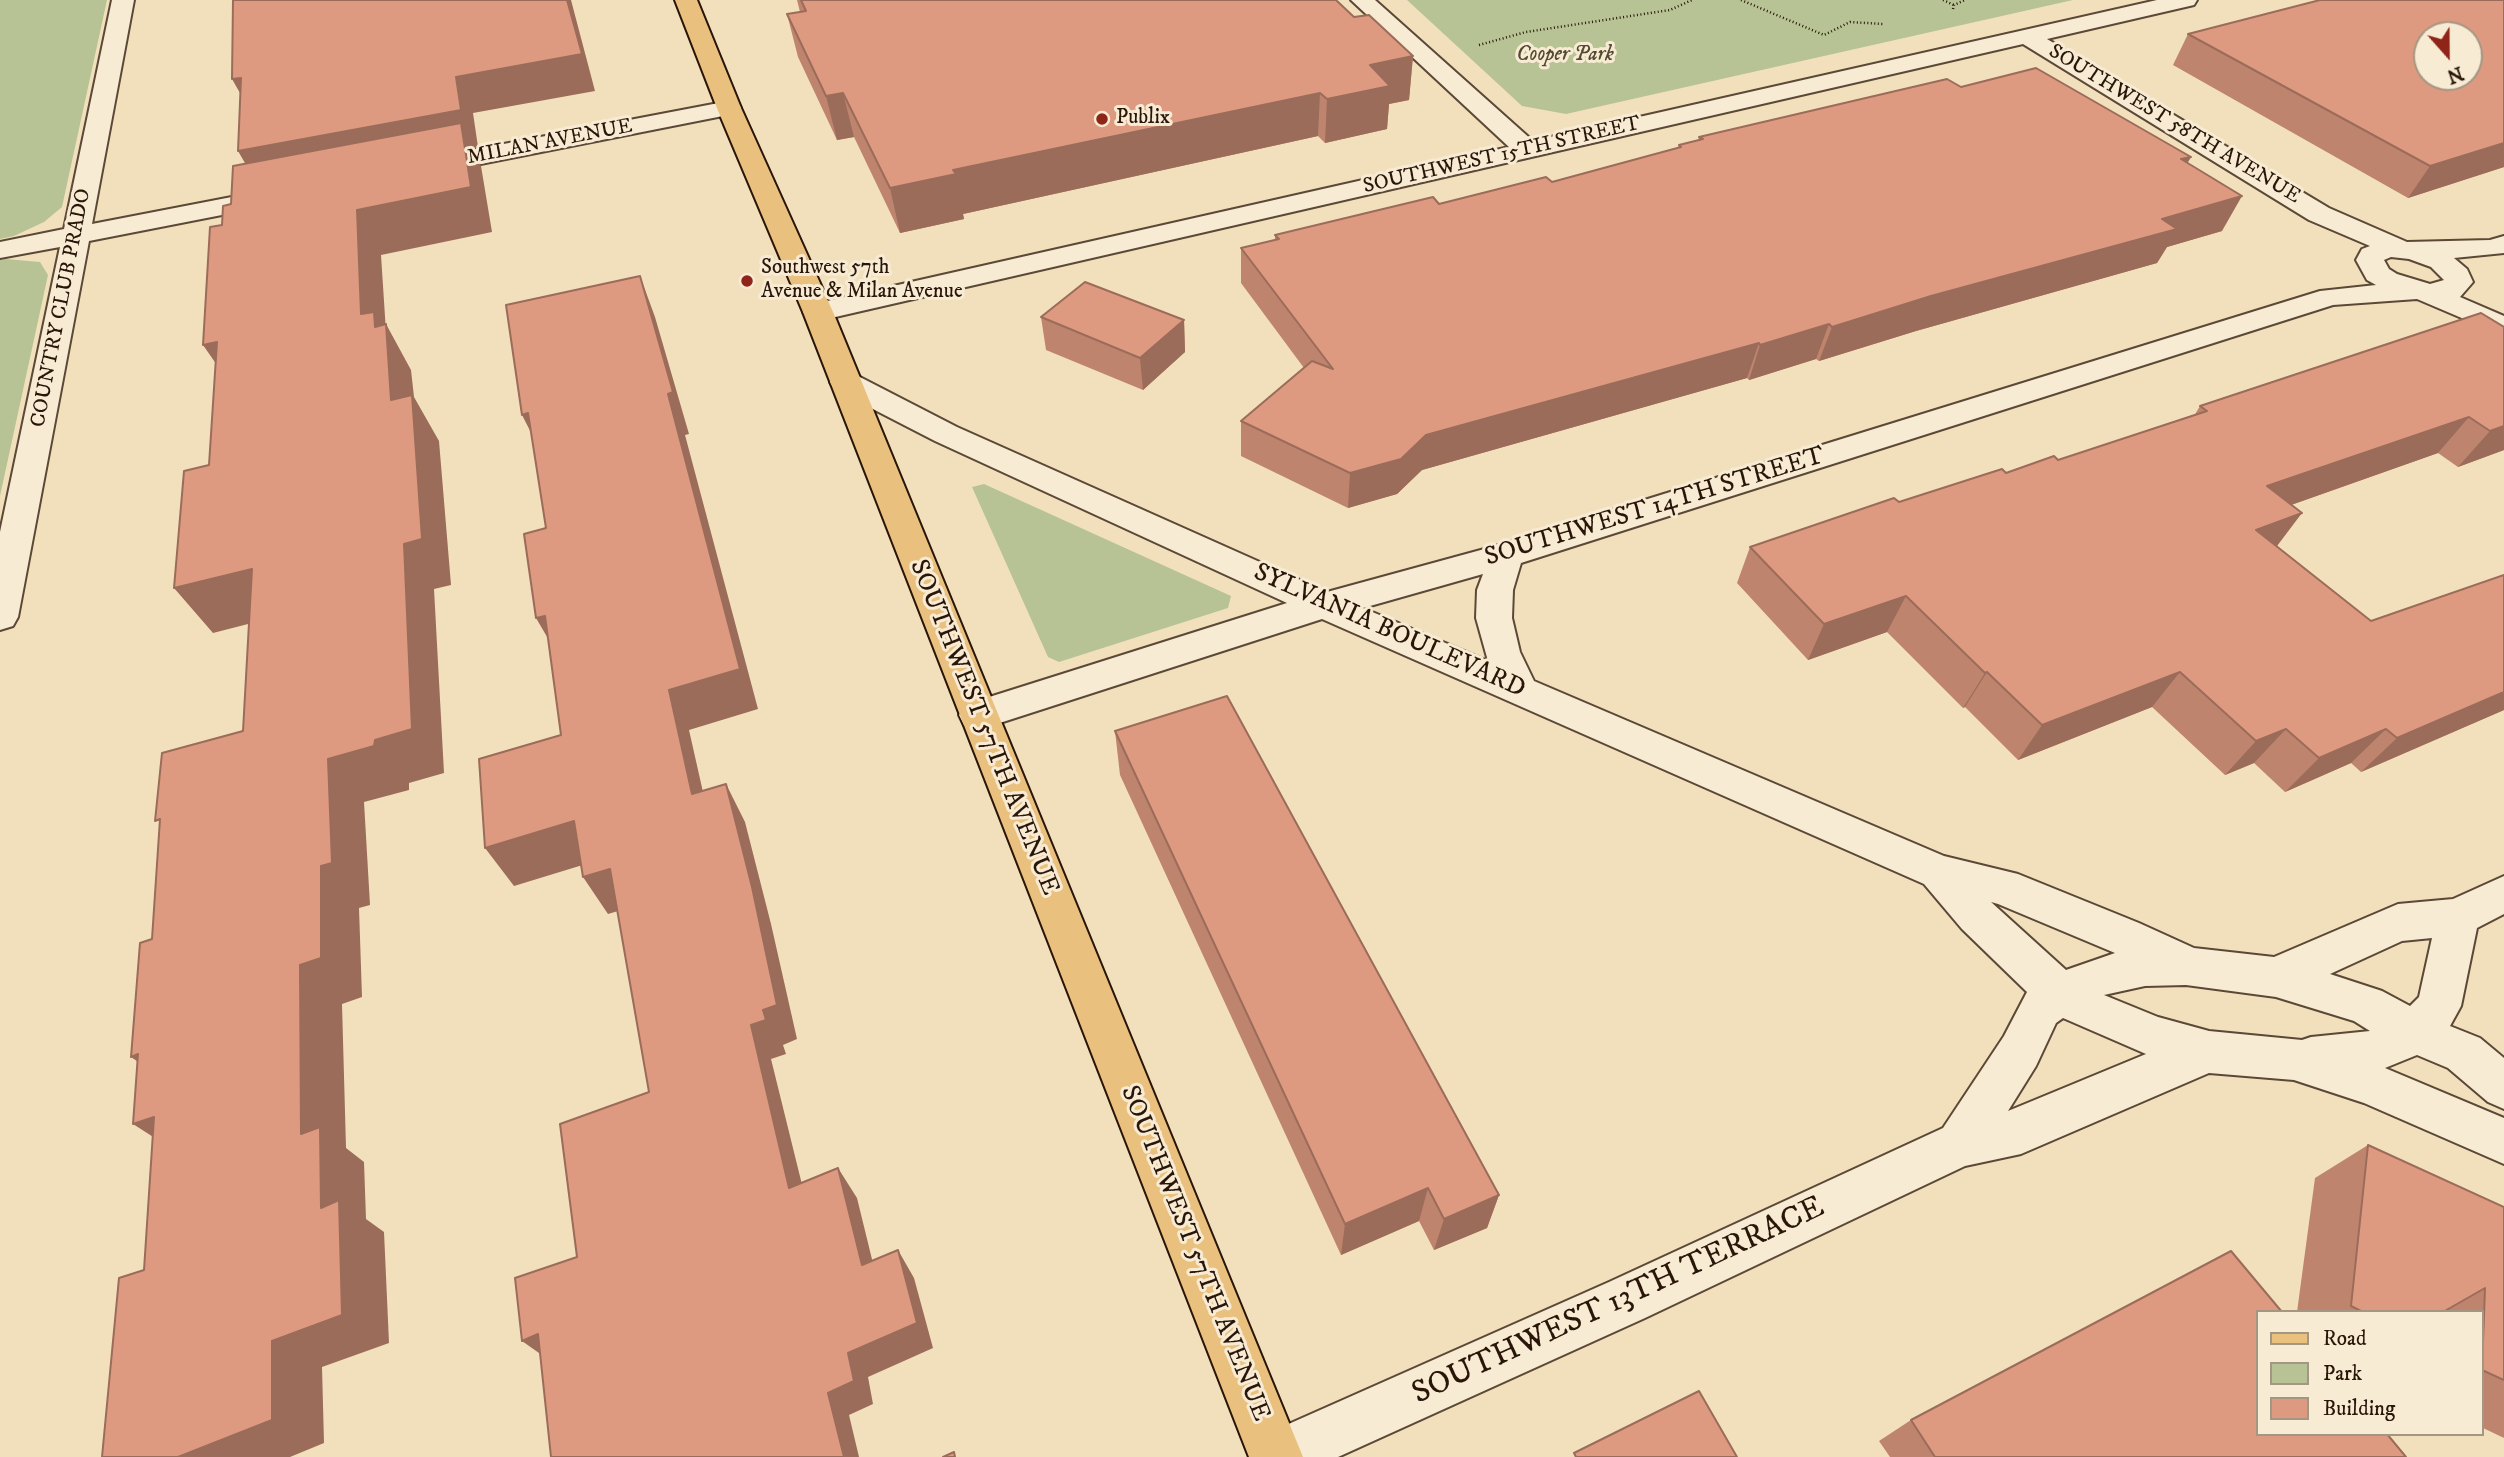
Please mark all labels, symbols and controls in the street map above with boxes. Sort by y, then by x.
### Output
north arrow [2413,21,2483,91]
street label: SOUTHWEST 58TH AVENUE [2044,40,2304,210]
park label: Cooper Park [1516,43,1614,69]
text: N [2444,61,2466,88]
place label: Publix [1116,106,1170,132]
marker: Publix [1094,111,1110,127]
street label: SOUTHWEST 15TH STREET [1361,112,1643,200]
street label: MILAN AVENUE [465,115,635,171]
street label: COUNTRY CLUB PRADO [26,187,98,429]
place label: Southwest 57th Avenue & Milan Avenue [761,256,963,306]
marker: Southwest 57th Avenue & Milan Avenue [739,273,755,289]
street label: SOUTHWEST 14TH STREET [1481,441,1829,575]
street label: SOUTHWEST 57TH AVENUE [901,556,1065,900]
street label: SYLVANIA BOULEVARD [1248,558,1530,706]
street label: SOUTHWEST 57TH AVENUE [1112,1082,1276,1426]
street label: SOUTHWEST 13TH TERRACE [1407,1189,1831,1415]
legend [2256,1310,2483,1436]
text: Road [2323,1326,2367,1352]
text: Park [2323,1361,2362,1387]
text: Building [2323,1396,2395,1422]

